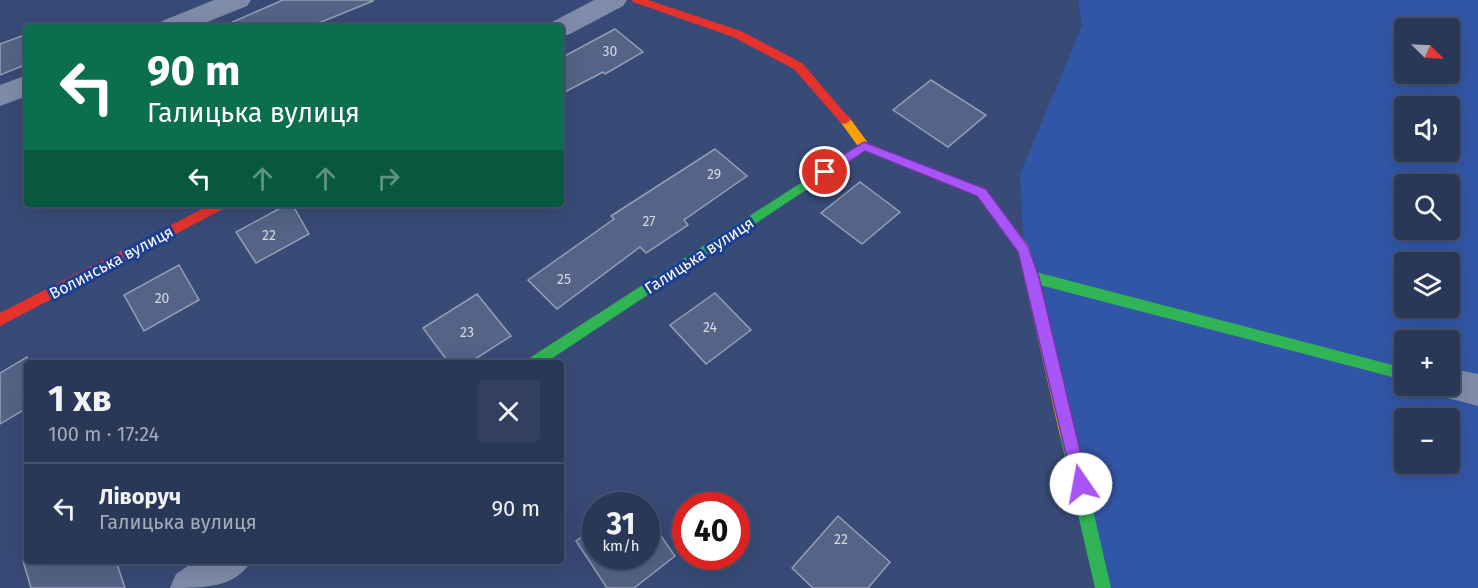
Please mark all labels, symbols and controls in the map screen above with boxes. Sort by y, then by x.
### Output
north arrow [1394,18,1460,84]
map controls [1394,18,1460,474]
house number: 30 [603,43,618,60]
text: 90 m [147,46,241,96]
icon: left [48,48,126,126]
button: sound [1394,96,1460,162]
text: Галицька вулиця [147,97,360,129]
pin [799,146,850,197]
icon: arrive [808,155,841,188]
icon: left [183,162,216,195]
icon: ahead [246,162,279,195]
icon: ahead [309,162,342,195]
icon: right [372,162,405,195]
house number: 29 [707,166,721,183]
button: search [1394,174,1460,240]
street label: Галицька вулиця [641,213,757,298]
house number: 27 [642,213,656,230]
street label: Волинська вулиця [46,222,176,303]
house number: 22 [262,227,276,244]
button: layers [1394,252,1460,318]
house number: 25 [557,271,571,288]
house number: 20 [155,290,170,307]
house number: 24 [703,319,718,336]
house number: 23 [460,324,474,341]
button: + [1394,330,1460,396]
text: 1 хв [48,377,112,421]
button: close [477,380,540,443]
button: − [1394,408,1460,474]
text: 100 m · 17:24 [48,422,159,446]
position arrow [1049,452,1113,516]
text: Ліворуч [99,483,181,510]
icon: left [48,492,81,525]
speed limit sign: 40 [672,492,750,570]
text: 90 m [491,495,540,522]
text: 31 [607,506,635,542]
text: Галицька вулиця [99,510,257,534]
house number: 22 [834,531,848,548]
text: km/h [602,537,640,555]

